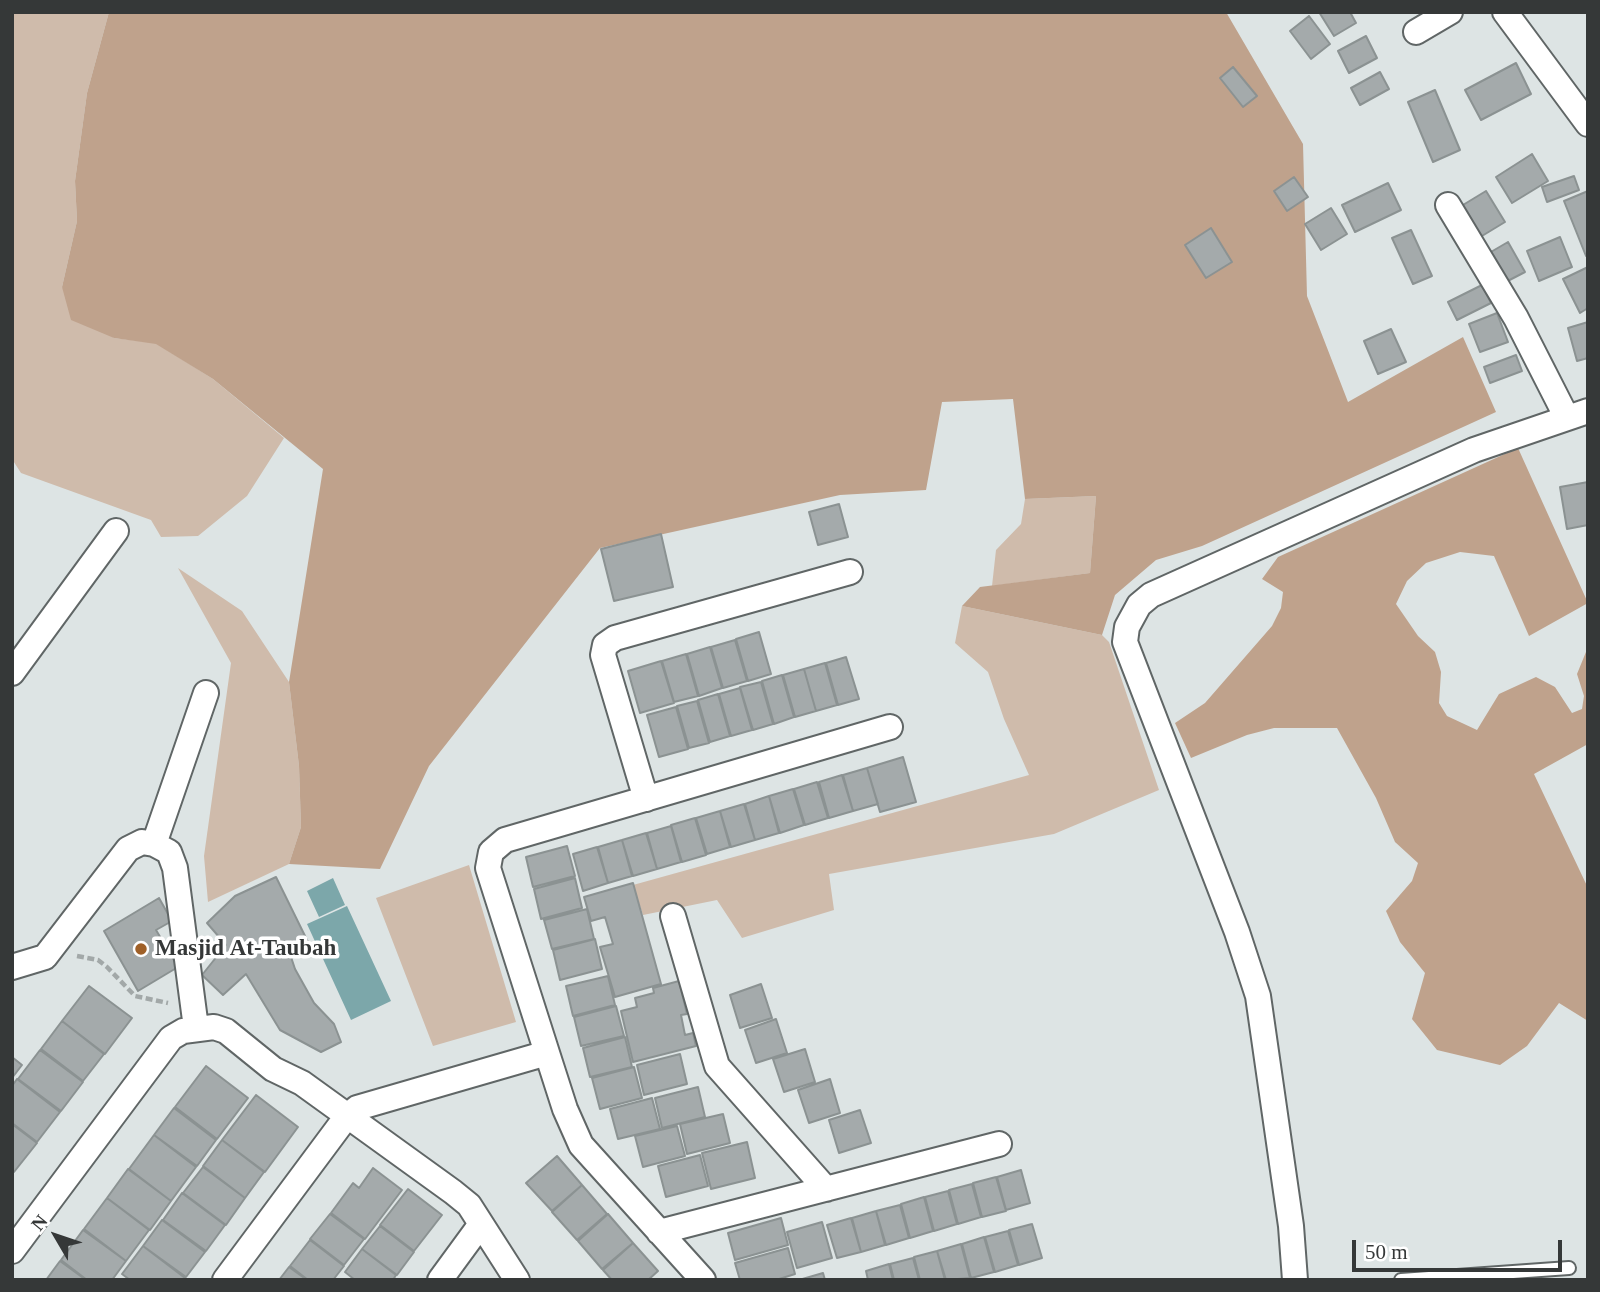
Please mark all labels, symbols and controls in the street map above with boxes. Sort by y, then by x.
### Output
place label: Masjid At-Taubah [155,935,336,963]
marker: Masjid At-Taubah [133,941,149,957]
north arrow [21,1201,91,1271]
text: N [27,1211,52,1234]
scale bar [1355,1226,1565,1270]
text: 50 m [1365,1240,1408,1264]

